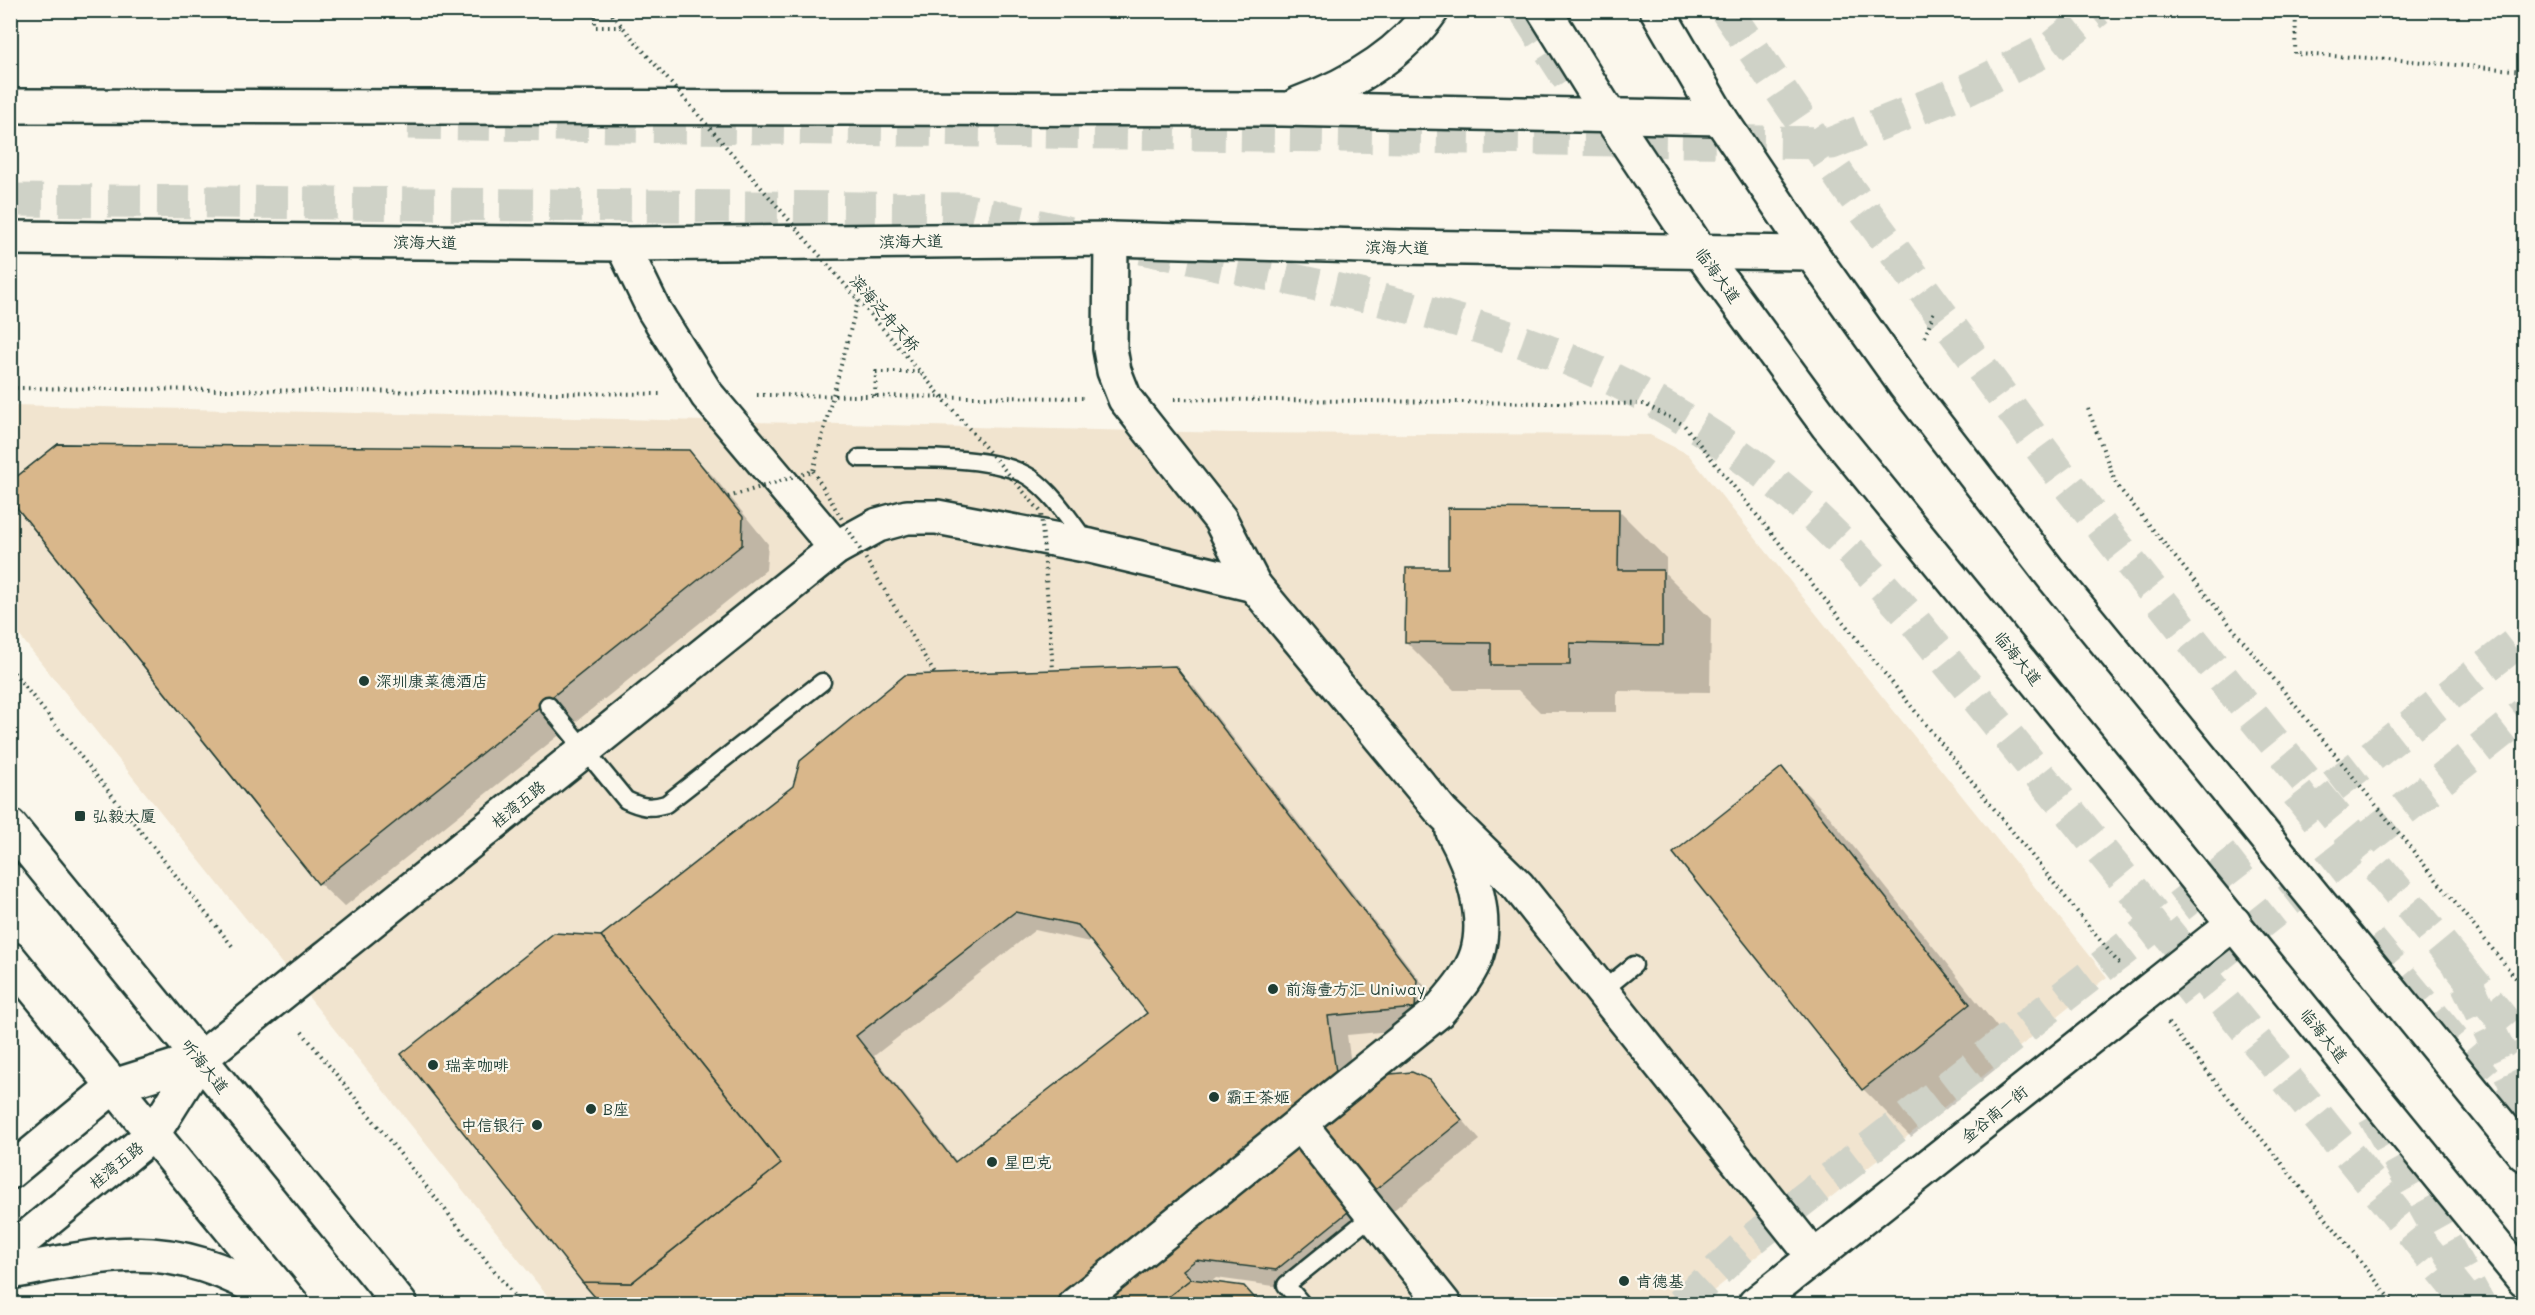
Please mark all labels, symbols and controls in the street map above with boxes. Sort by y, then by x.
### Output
street label: 滨海大道 [879,229,943,252]
street label: 滨海大道 [393,230,457,253]
street label: 滨海大道 [1365,235,1429,258]
street label: 临海大道 [1691,243,1746,307]
street label: 滨海泛舟天桥 [846,270,925,356]
street label: 临海大道 [1990,626,2047,689]
place label: 深圳康莱德酒店 [376,670,488,691]
marker: 深圳康莱德酒店 [357,674,371,688]
street label: 桂湾五路 [486,775,549,832]
place label: 弘毅大厦 [92,805,156,826]
marker: 弘毅大厦 [73,809,87,823]
place label: 前海壹方汇 Uniway [1285,978,1425,999]
marker: 前海壹方汇 Uniway [1266,982,1280,996]
street label: 临海大道 [2296,1003,2353,1066]
street label: 听海大道 [177,1034,234,1097]
place label: 瑞幸咖啡 [445,1054,509,1075]
marker: 瑞幸咖啡 [426,1058,440,1072]
street label: 金谷南一街 [1956,1080,2031,1147]
place label: 霸王茶姬 [1226,1086,1290,1107]
marker: 霸王茶姬 [1207,1090,1221,1104]
place label: B座 [603,1098,629,1119]
marker: B座 [584,1102,598,1116]
place label: 中信银行 [461,1114,525,1135]
marker: 中信银行 [530,1118,544,1132]
street label: 桂湾五路 [84,1136,147,1193]
place label: 星巴克 [1004,1151,1052,1172]
marker: 星巴克 [985,1155,999,1169]
place label: 肯德基 [1636,1270,1684,1291]
marker: 肯德基 [1617,1274,1631,1288]

